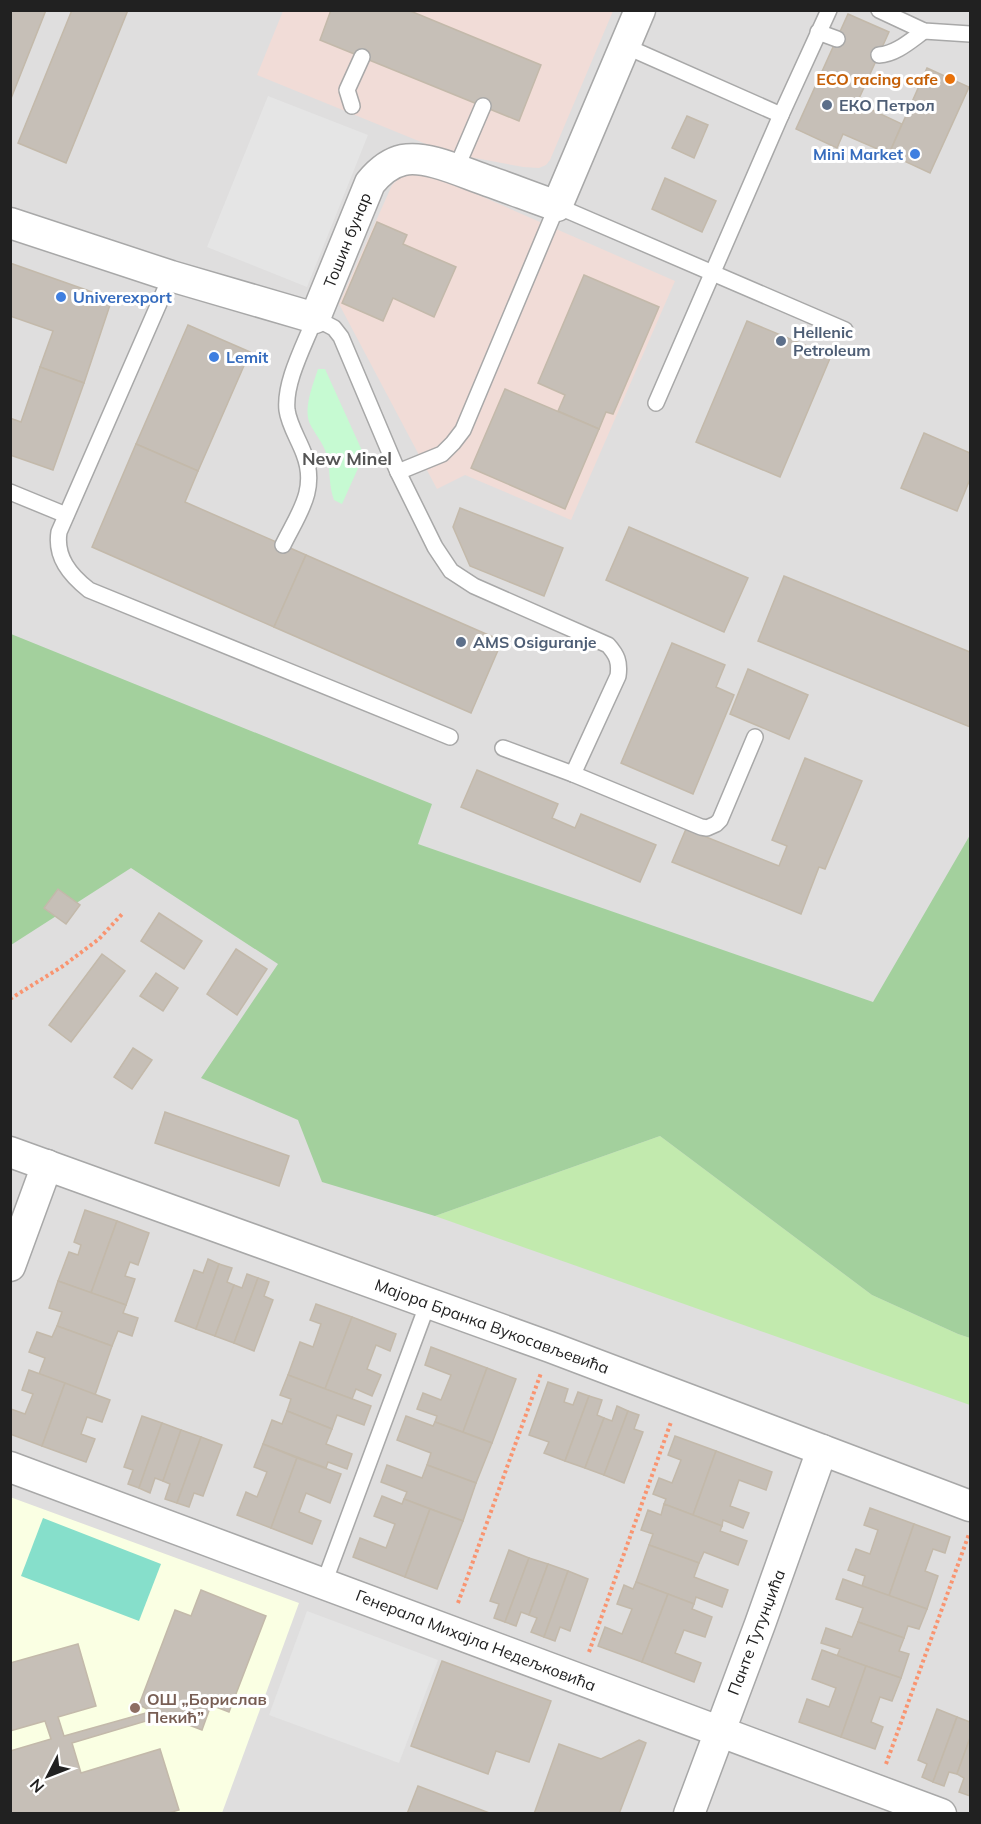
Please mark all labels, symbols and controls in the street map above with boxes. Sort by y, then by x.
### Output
place label: ECO racing cafe [816,69,938,89]
marker: ECO racing cafe [943,72,957,86]
place label: ЕКО Петрол [839,95,935,115]
marker: ЕКО Петрол [820,98,834,112]
place label: Mini Market [813,144,903,164]
marker: Mini Market [908,147,922,161]
street label: Тошин бунар [319,189,375,291]
place label: Univerexport [73,287,172,307]
marker: Univerexport [54,290,68,304]
place label: Hellenic Petroleum [793,322,871,360]
marker: Hellenic Petroleum [774,334,788,348]
place label: Lemit [226,347,268,367]
marker: Lemit [207,350,221,364]
district label: New Minel [302,447,392,470]
place label: AMS Osiguranje [473,632,597,652]
marker: AMS Osiguranje [454,635,468,649]
street label: Мајора Бранка Вукосављевића [372,1274,612,1378]
street label: Панте Тутунџића [723,1566,789,1698]
street label: Генерала Михајла Недељковића [353,1585,599,1695]
place label: ОШ „Борислав Пекић” [147,1689,267,1727]
marker: ОШ „Борислав Пекић” [128,1701,142,1715]
north arrow [18,1746,78,1806]
text: N [25,1775,48,1797]

